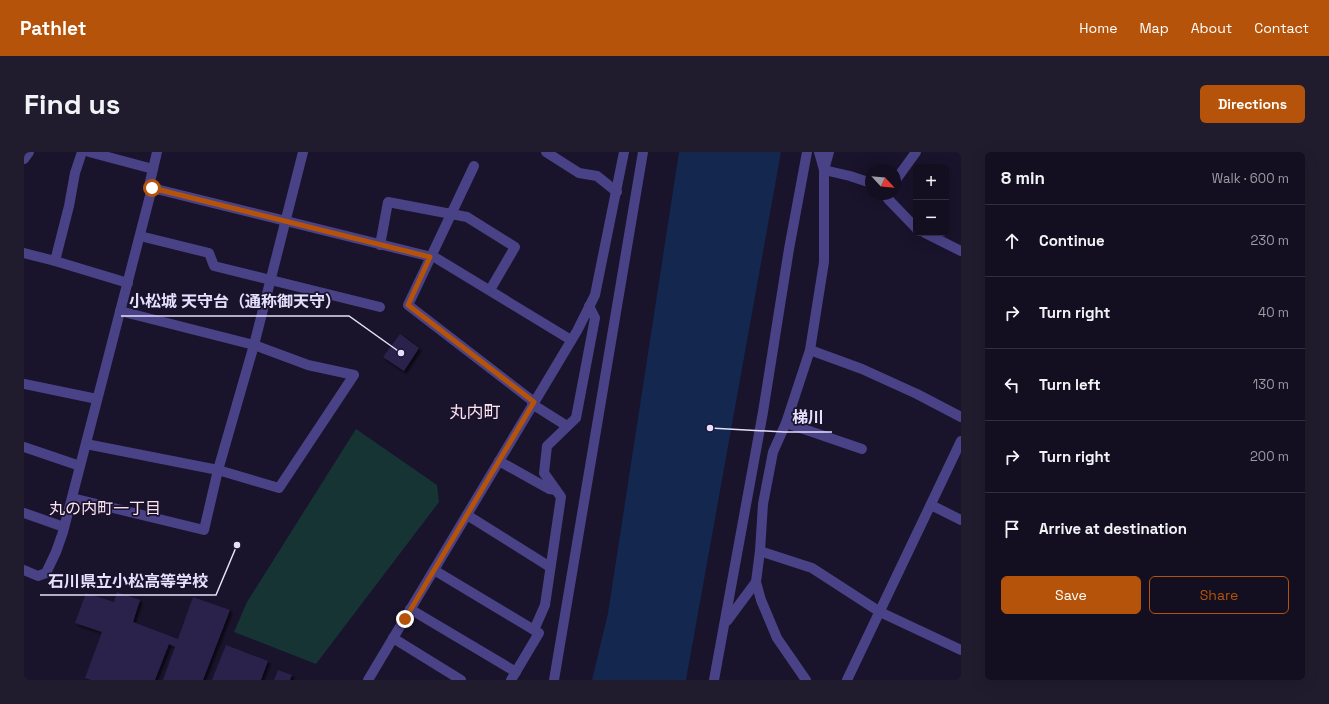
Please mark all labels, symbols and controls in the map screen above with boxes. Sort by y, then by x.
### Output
text: Pathlet [20,16,86,41]
text: Home [1079,19,1117,37]
text: Map [1139,19,1169,37]
text: About [1191,19,1232,37]
text: Contact [1254,19,1309,37]
button: Directions [1200,85,1305,123]
text: Find us [24,86,121,122]
north arrow [865,164,901,200]
map controls [913,164,949,236]
button: + [913,164,949,200]
text: 8 min [1001,167,1045,189]
text: Walk · 600 m [1212,170,1289,187]
route start [143,179,161,197]
button: − [913,200,949,236]
icon: ahead [1001,230,1023,252]
text: Continue [1039,231,1105,250]
text: 230 m [1251,232,1289,249]
callout: 小松城 天守台（通称御天守） [121,288,349,316]
text: 小松城 天守台（通称御天守） [129,291,341,312]
icon: right [1001,302,1023,324]
text: Turn right [1039,303,1110,322]
text: 40 m [1258,304,1289,321]
icon: left [1001,374,1023,396]
text: Turn left [1039,375,1101,394]
text: 130 m [1253,376,1289,393]
district label: 丸内町 [450,401,501,423]
callout: 梯川 [784,404,832,432]
text: 梯川 [792,407,824,428]
icon: right [1001,446,1023,468]
text: Turn right [1039,447,1110,466]
text: 200 m [1250,448,1289,465]
district label: 丸の内町一丁目 [49,498,161,519]
icon: arrive [1001,518,1023,540]
text: Arrive at destination [1039,519,1187,538]
callout: 石川県立小松高等学校 [40,567,216,595]
text: 石川県立小松高等学校 [48,571,208,592]
button: Save [1001,576,1141,614]
button: Share [1149,576,1289,614]
route end [396,610,414,628]

